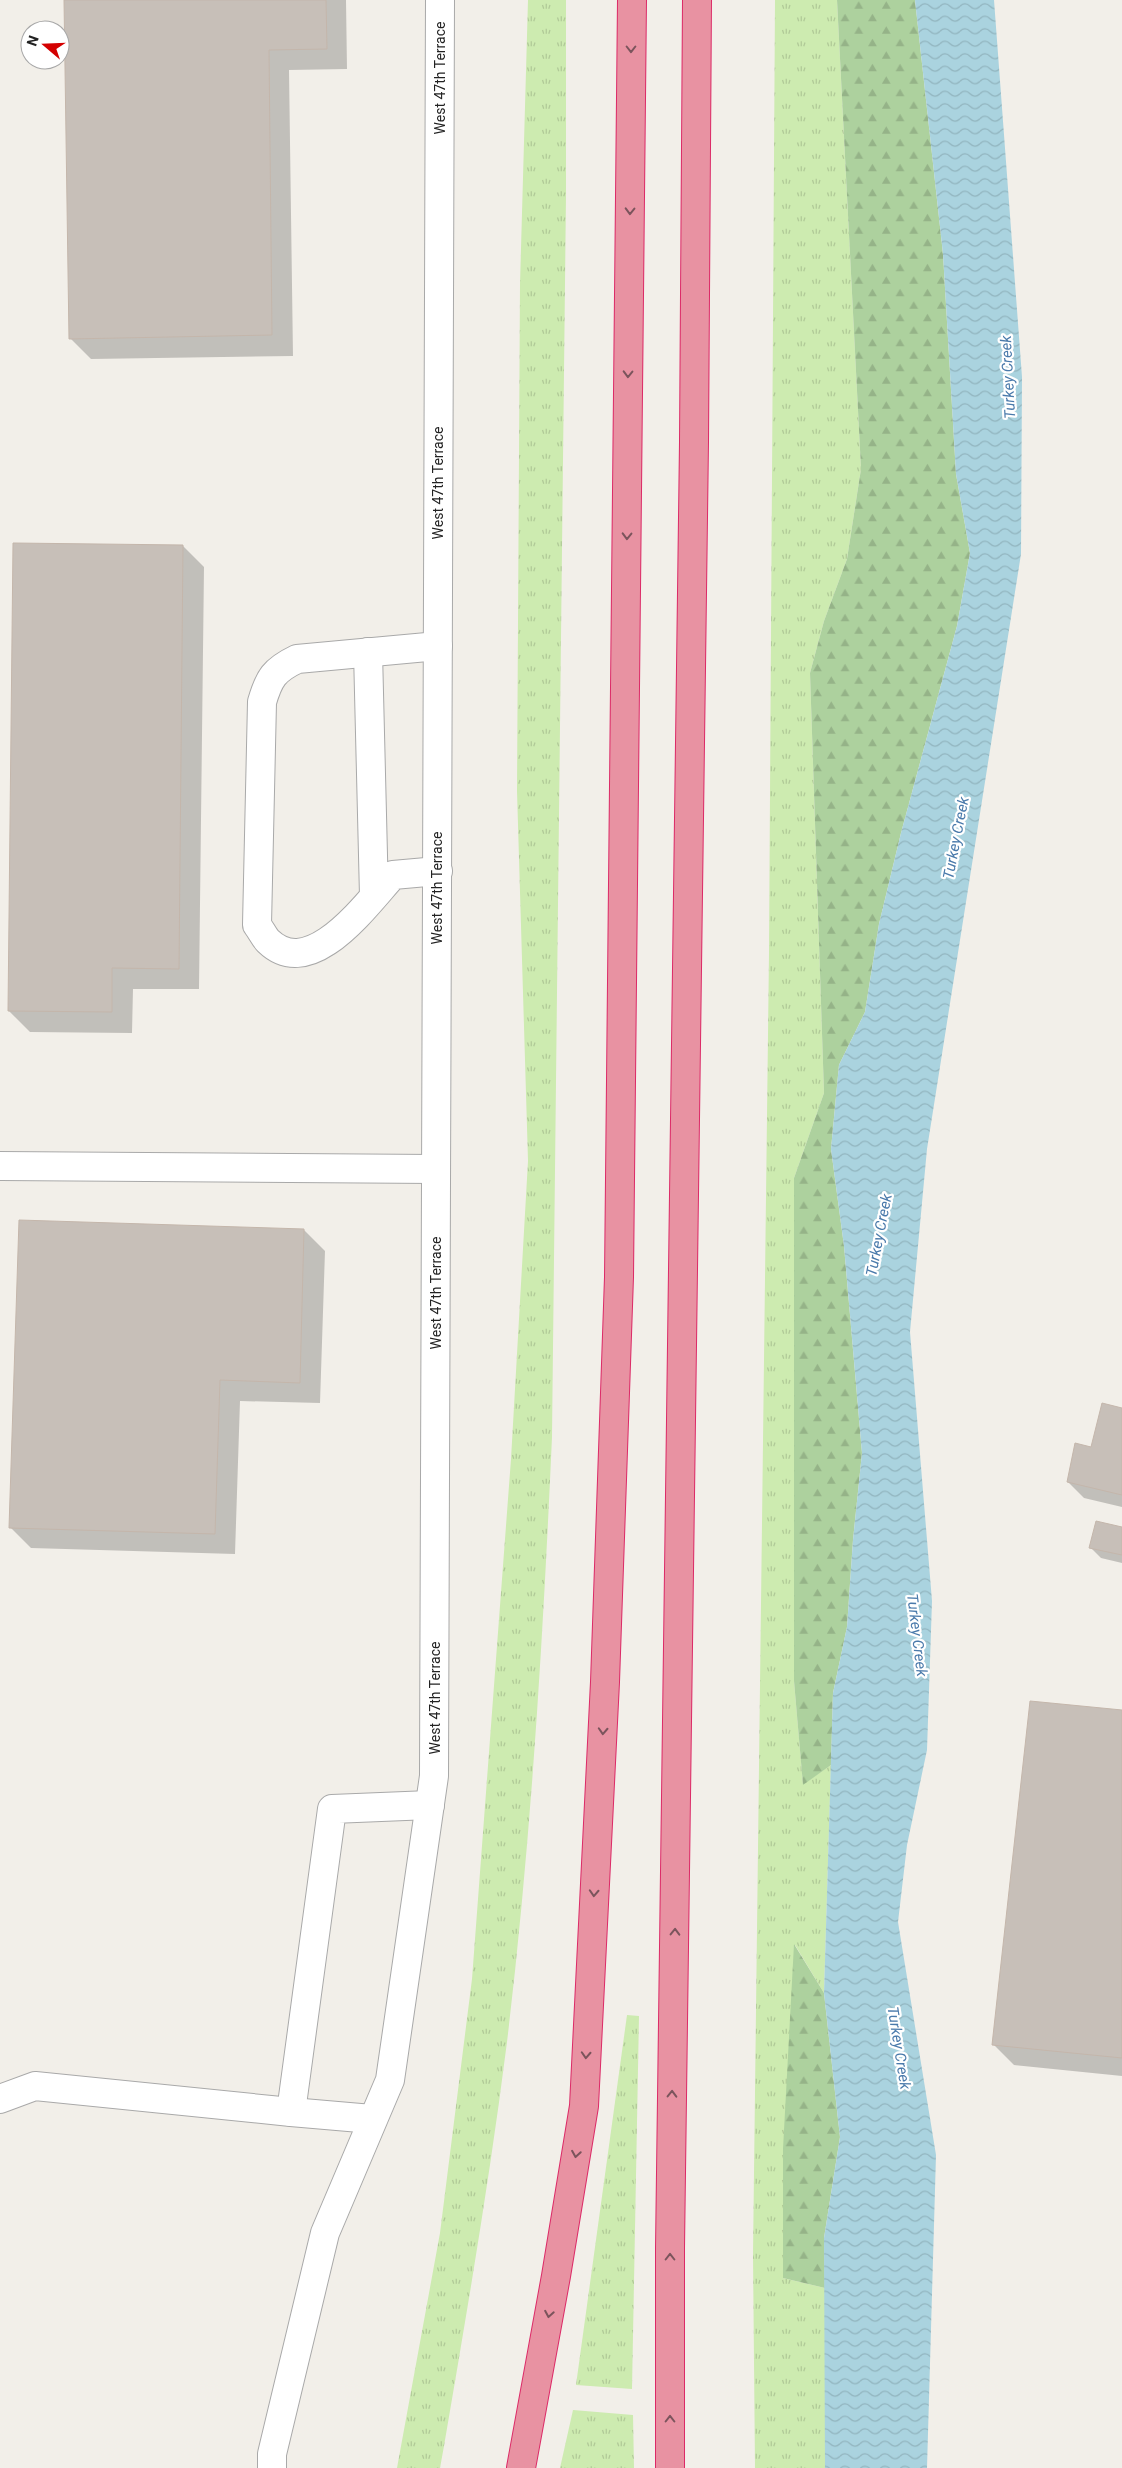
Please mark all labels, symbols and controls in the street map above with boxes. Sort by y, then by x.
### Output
north arrow [20,20,70,70]
street label: West 47th Terrace [432,22,448,134]
text: N [24,33,42,48]
one-way arrow [626,45,637,53]
one-way arrow [625,208,635,215]
water label: Turkey Creek [997,334,1019,419]
one-way arrow [623,370,633,378]
street label: West 47th Terrace [430,427,446,539]
one-way arrow [621,532,632,540]
water label: Turkey Creek [939,795,973,881]
street label: West 47th Terrace [429,832,445,944]
water label: Turkey Creek [862,1192,896,1278]
street label: West 47th Terrace [428,1237,444,1349]
water label: Turkey Creek [903,1593,931,1678]
street label: West 47th Terrace [427,1642,443,1754]
one-way arrow [597,1727,608,1735]
one-way arrow [589,1889,600,1897]
one-way arrow [670,1928,680,1936]
water label: Turkey Creek [884,2005,915,2091]
one-way arrow [581,2052,592,2060]
one-way arrow [667,2090,678,2098]
one-way arrow [571,2150,581,2159]
one-way arrow [665,2253,675,2260]
one-way arrow [545,2310,555,2319]
one-way arrow [665,2415,675,2423]

